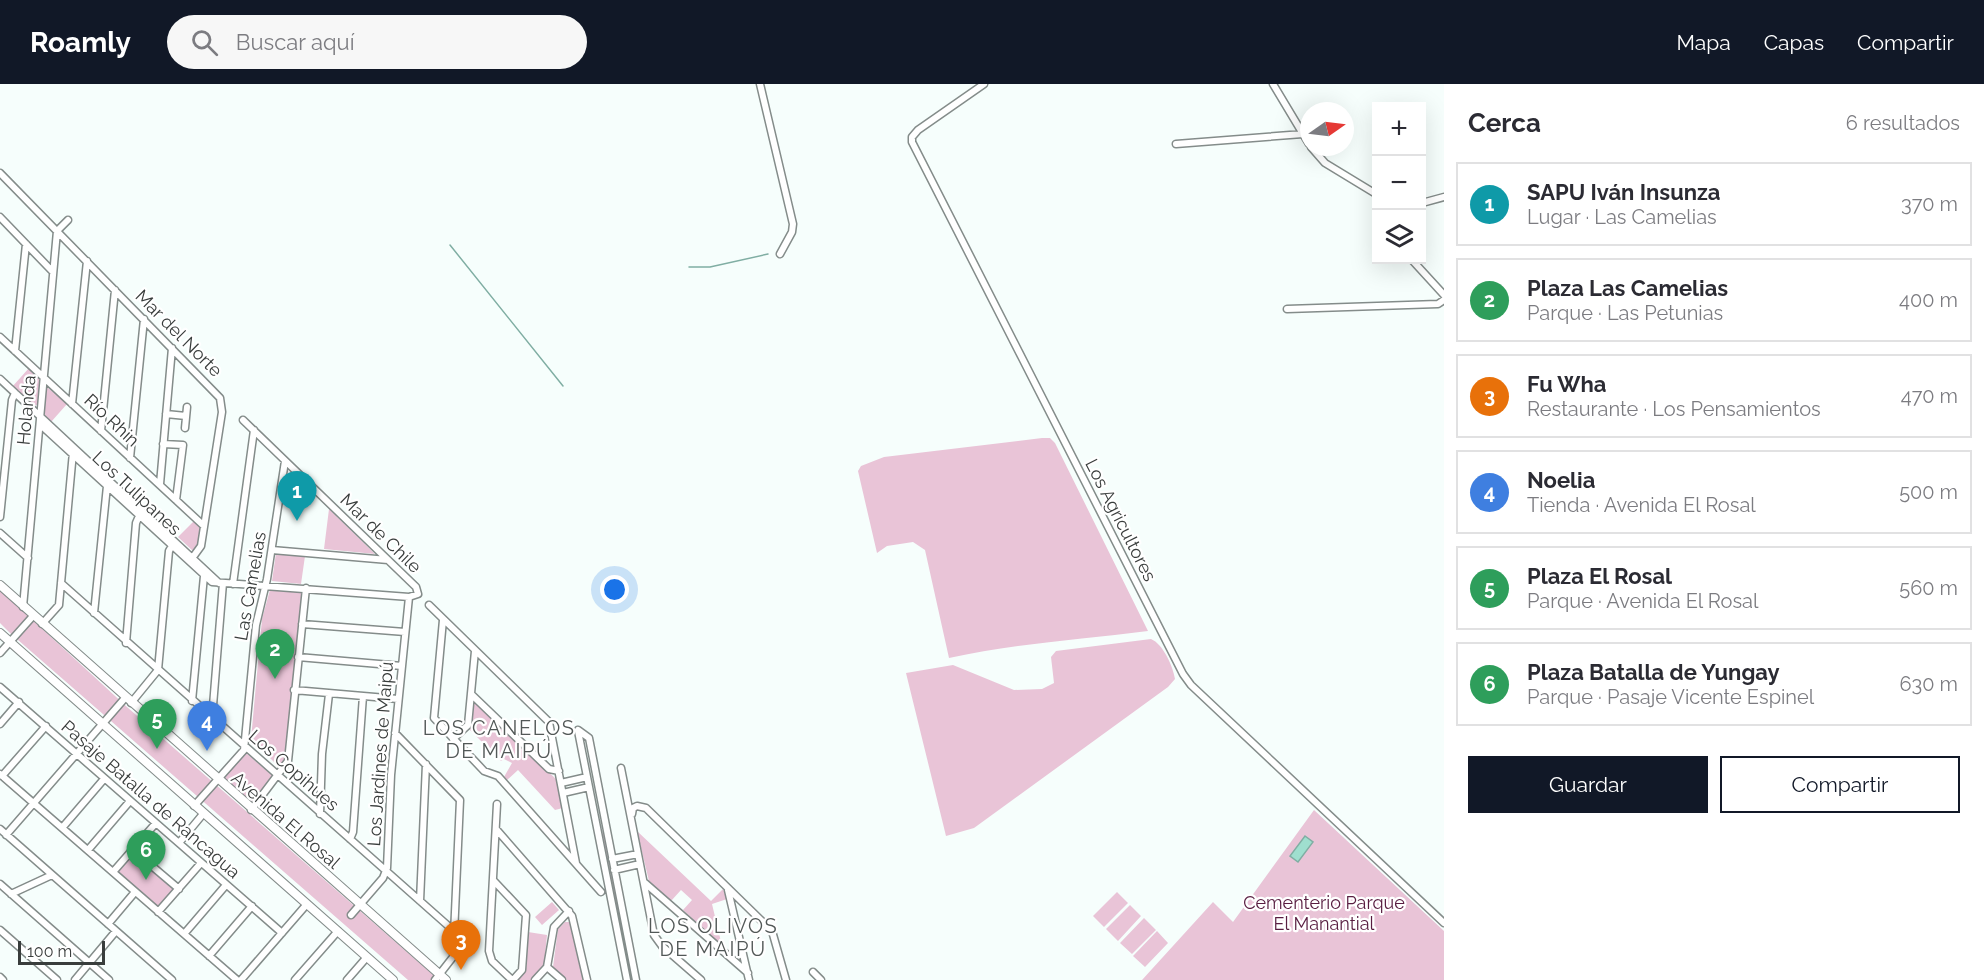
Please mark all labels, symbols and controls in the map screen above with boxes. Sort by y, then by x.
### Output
search box [167,15,587,69]
text: Roamly [30,26,131,59]
icon: search [188,26,221,59]
text: Buscar aquí [236,29,354,55]
text: Mapa [1676,30,1731,55]
text: Capas [1764,30,1824,55]
text: Compartir [1857,30,1954,55]
north arrow [1300,102,1354,156]
map controls [1372,102,1426,264]
button: + [1372,102,1426,156]
text: Cerca [1468,108,1541,138]
text: 6 resultados [1846,111,1960,135]
button: − [1372,156,1426,210]
text: SAPU Iván Insunza [1527,179,1721,205]
text: 1 [1485,192,1494,216]
text: 370 m [1901,192,1958,216]
text: Lugar · Las Camelias [1527,205,1717,229]
button: layers [1372,210,1426,264]
text: Plaza Las Camelias [1527,275,1728,301]
street label: Mar del Norte [131,285,227,381]
text: 2 [1484,288,1495,312]
text: 400 m [1899,288,1958,312]
text: Parque · Las Petunias [1527,301,1723,325]
text: Fu Wha [1527,371,1606,397]
street label: Holanda [12,374,40,446]
text: 3 [1484,384,1495,408]
text: 470 m [1901,384,1958,408]
street label: Río Rhin [80,389,144,451]
text: Restaurante · Los Pensamientos [1527,397,1821,421]
street label: Los Tulipanes [88,447,186,540]
street label: Los Agricultores [1081,455,1161,585]
text: Noelia [1527,467,1595,493]
pin: 1 [278,472,316,521]
text: 4 [1484,480,1495,504]
text: 500 m [1899,480,1958,504]
street label: Mar de Chile [336,489,426,577]
text: Tienda · Avenida El Rosal [1527,493,1756,517]
street label: Las Camelias [230,530,270,642]
text: Plaza El Rosal [1527,563,1672,589]
your location [600,575,629,604]
text: 5 [1484,576,1495,600]
text: 560 m [1899,576,1958,600]
text: Parque · Avenida El Rosal [1527,589,1758,613]
pin: 2 [256,630,294,679]
text: Plaza Batalla de Yungay [1527,659,1780,685]
street label: Los Jardines de Maipú [363,661,397,847]
text: 6 [1483,672,1496,696]
text: 630 m [1900,672,1958,696]
text: Parque · Pasaje Vicente Espinel [1527,685,1814,709]
pin: 5 [138,700,176,749]
pin: 4 [188,702,226,751]
street label: Pasaje Batalla de Rancagua [57,716,245,882]
district label: LOS CANELOS DE MAIPÚ [423,716,575,763]
street label: Los Copihues [245,725,344,815]
button: Guardar [1468,756,1708,813]
button: Compartir [1720,756,1960,813]
street label: Avenida El Rosal [227,767,345,873]
pin: 6 [126,830,166,880]
park label: Cementerio Parque El Manantial [1243,892,1405,934]
district label: LOS OLIVOS DE MAIPÚ [648,914,778,961]
pin: 3 [442,920,480,970]
scale bar [18,938,105,966]
text: 100 m [27,942,72,961]

